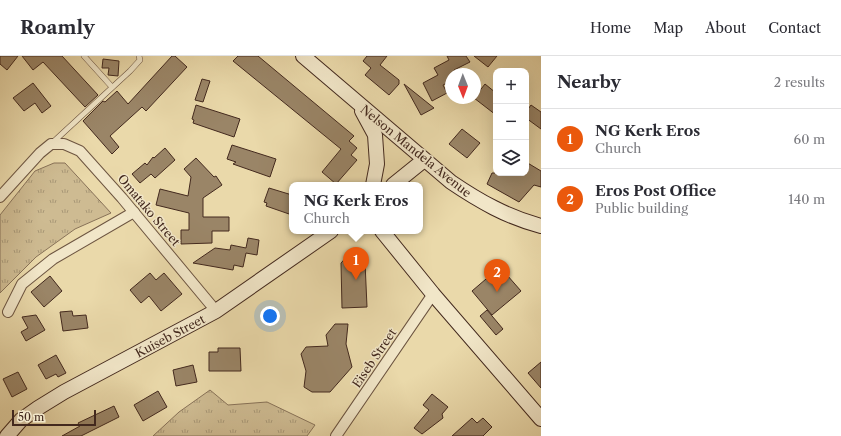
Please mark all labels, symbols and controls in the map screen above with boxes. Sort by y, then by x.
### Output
text: Roamly [20,16,95,39]
text: Home [590,19,631,37]
text: Map [653,19,683,37]
text: About [705,19,746,37]
text: Contact [768,19,821,37]
north arrow [445,68,481,104]
map controls [493,68,529,176]
button: + [493,68,529,104]
text: Nearby [557,72,621,92]
text: 2 results [774,74,825,90]
street label: Nelson Mandela Avenue [358,102,475,200]
button: − [493,104,529,140]
text: NG Kerk Eros [595,121,700,140]
text: 1 [567,131,573,147]
text: 60 m [794,131,825,147]
button: layers [493,140,529,176]
text: Church [595,140,641,156]
street label: Omatako Street [115,171,184,250]
text: Eros Post Office [595,181,716,200]
popup [289,182,423,234]
text: NG Kerk Eros [303,191,409,210]
text: 2 [566,191,574,207]
text: 140 m [788,191,825,207]
text: Public building [595,200,688,216]
text: Church [303,210,350,226]
pin: 1 [343,247,369,280]
pin: 2 [484,259,510,292]
your location [260,306,280,326]
street label: Kuiseb Street [133,311,208,361]
street label: Eiseb Street [349,325,400,391]
scale bar [12,408,96,427]
text: 50 m [18,410,44,424]

